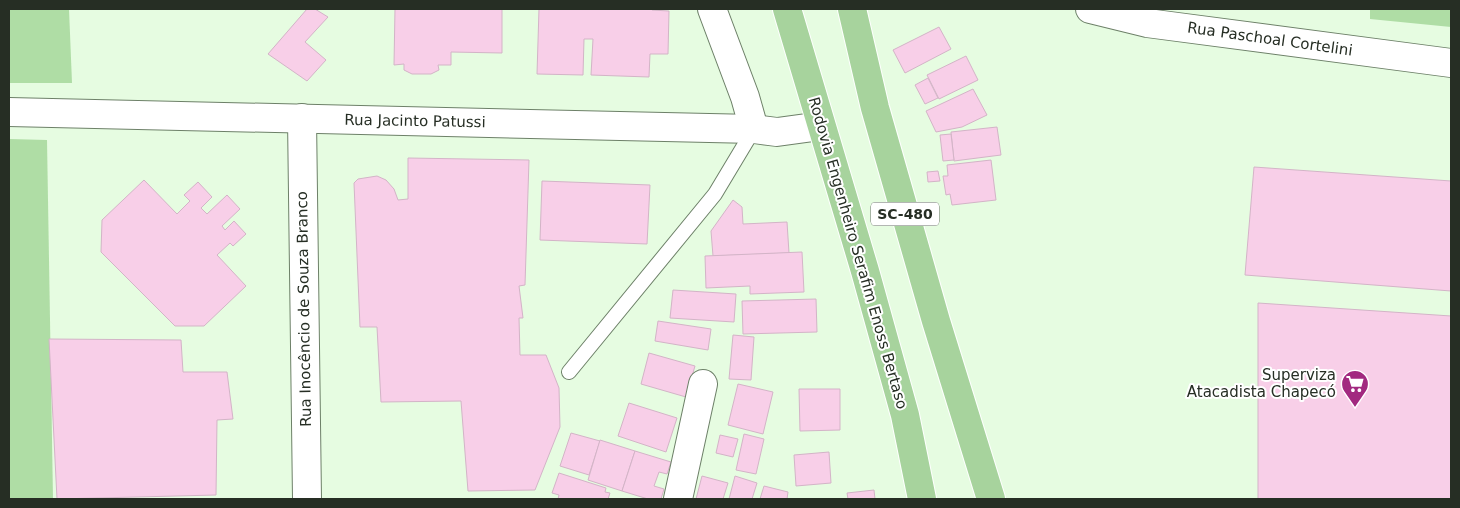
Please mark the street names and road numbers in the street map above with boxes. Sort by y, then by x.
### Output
street label: Rua Paschoal Cortelini [1186,18,1354,60]
street label: Rodovia Engenheiro Serafim Enoss Bertaso [805,95,911,411]
street label: Rua Jacinto Patussi [344,111,486,131]
street label: Rua Inocêncio de Souza Branco [293,191,315,427]
road number: SC-480 [871,202,939,225]

